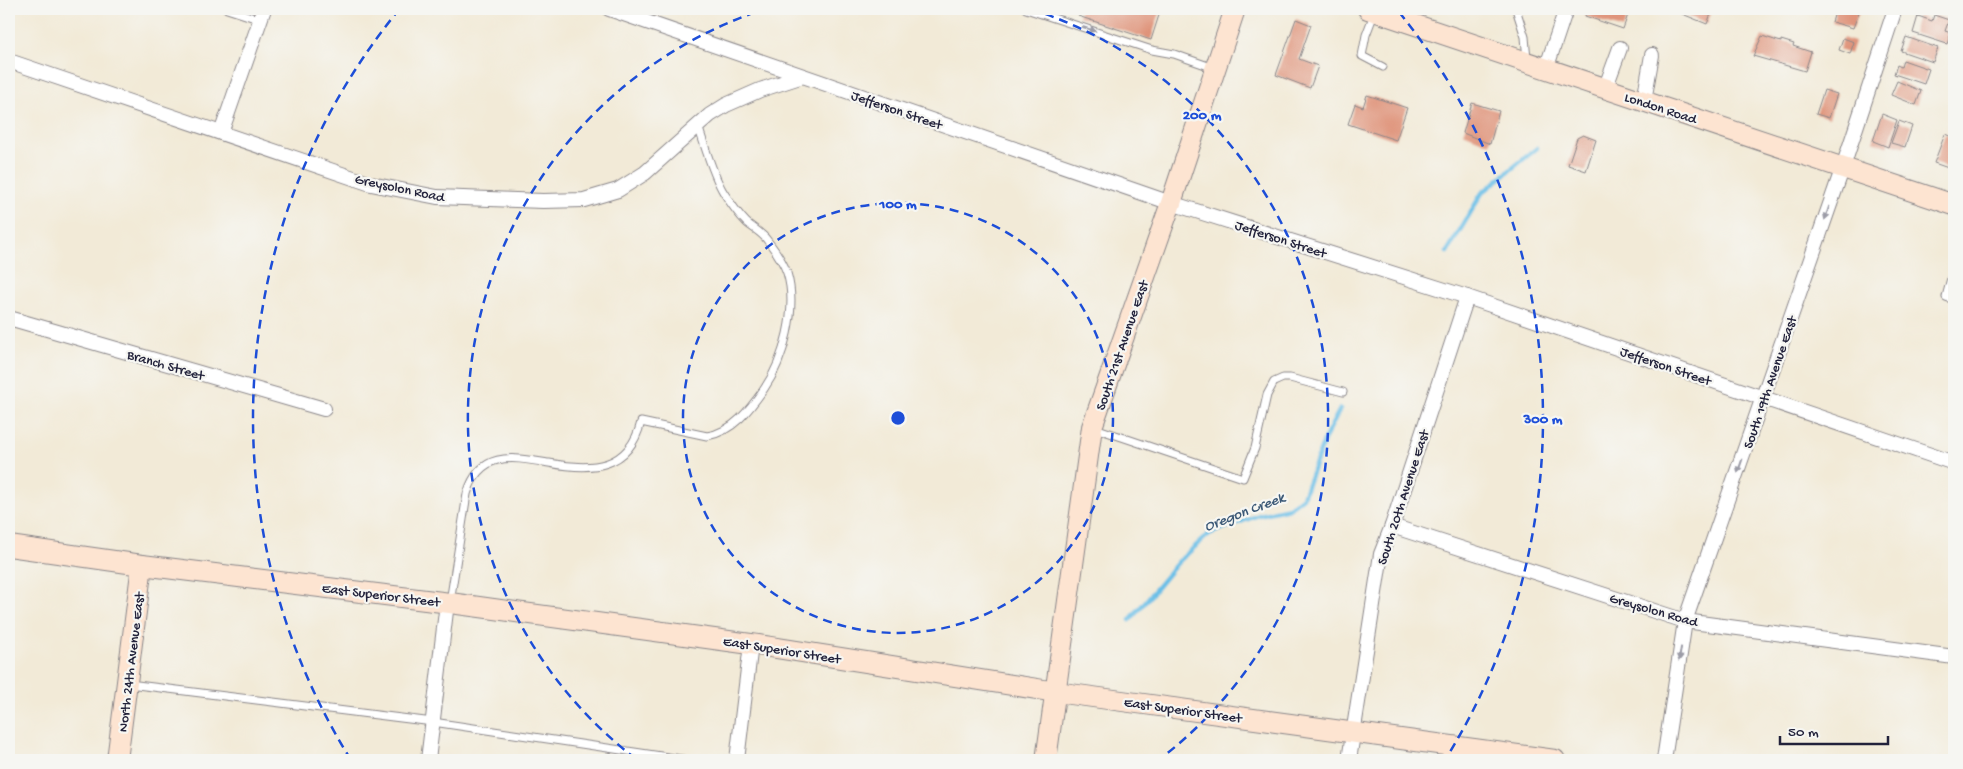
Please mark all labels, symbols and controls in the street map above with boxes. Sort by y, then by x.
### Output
one-way arrow [1082,26,1097,34]
street label: Jefferson Street [848,88,945,135]
street label: London Road [1622,90,1700,130]
text: 200 m [1183,107,1222,125]
street label: Greysolon Road [353,172,448,208]
text: 100 m [878,196,917,214]
one-way arrow [1823,206,1831,221]
street label: Jefferson Street [1232,218,1329,264]
street label: South 21st Avenue East [1093,277,1154,413]
street label: South 19th Avenue East [1741,313,1802,451]
street label: Jefferson Street [1617,344,1714,391]
street label: Branch Street [124,347,207,386]
centre of rings [889,409,907,427]
text: 300 m [1522,411,1563,429]
street label: South 20th Avenue East [1375,427,1435,567]
one-way arrow [1736,459,1744,474]
water label: Oregon Creek [1202,489,1289,536]
street label: East Superior Street [321,581,442,612]
street label: North 24th Avenue East [115,590,150,733]
street label: Greysolon Road [1607,591,1701,633]
street label: East Superior Street [722,634,843,669]
one-way arrow [1676,646,1684,662]
street label: East Superior Street [1123,695,1244,728]
scale bar [1780,714,1888,746]
text: 50 m [1788,724,1819,742]

